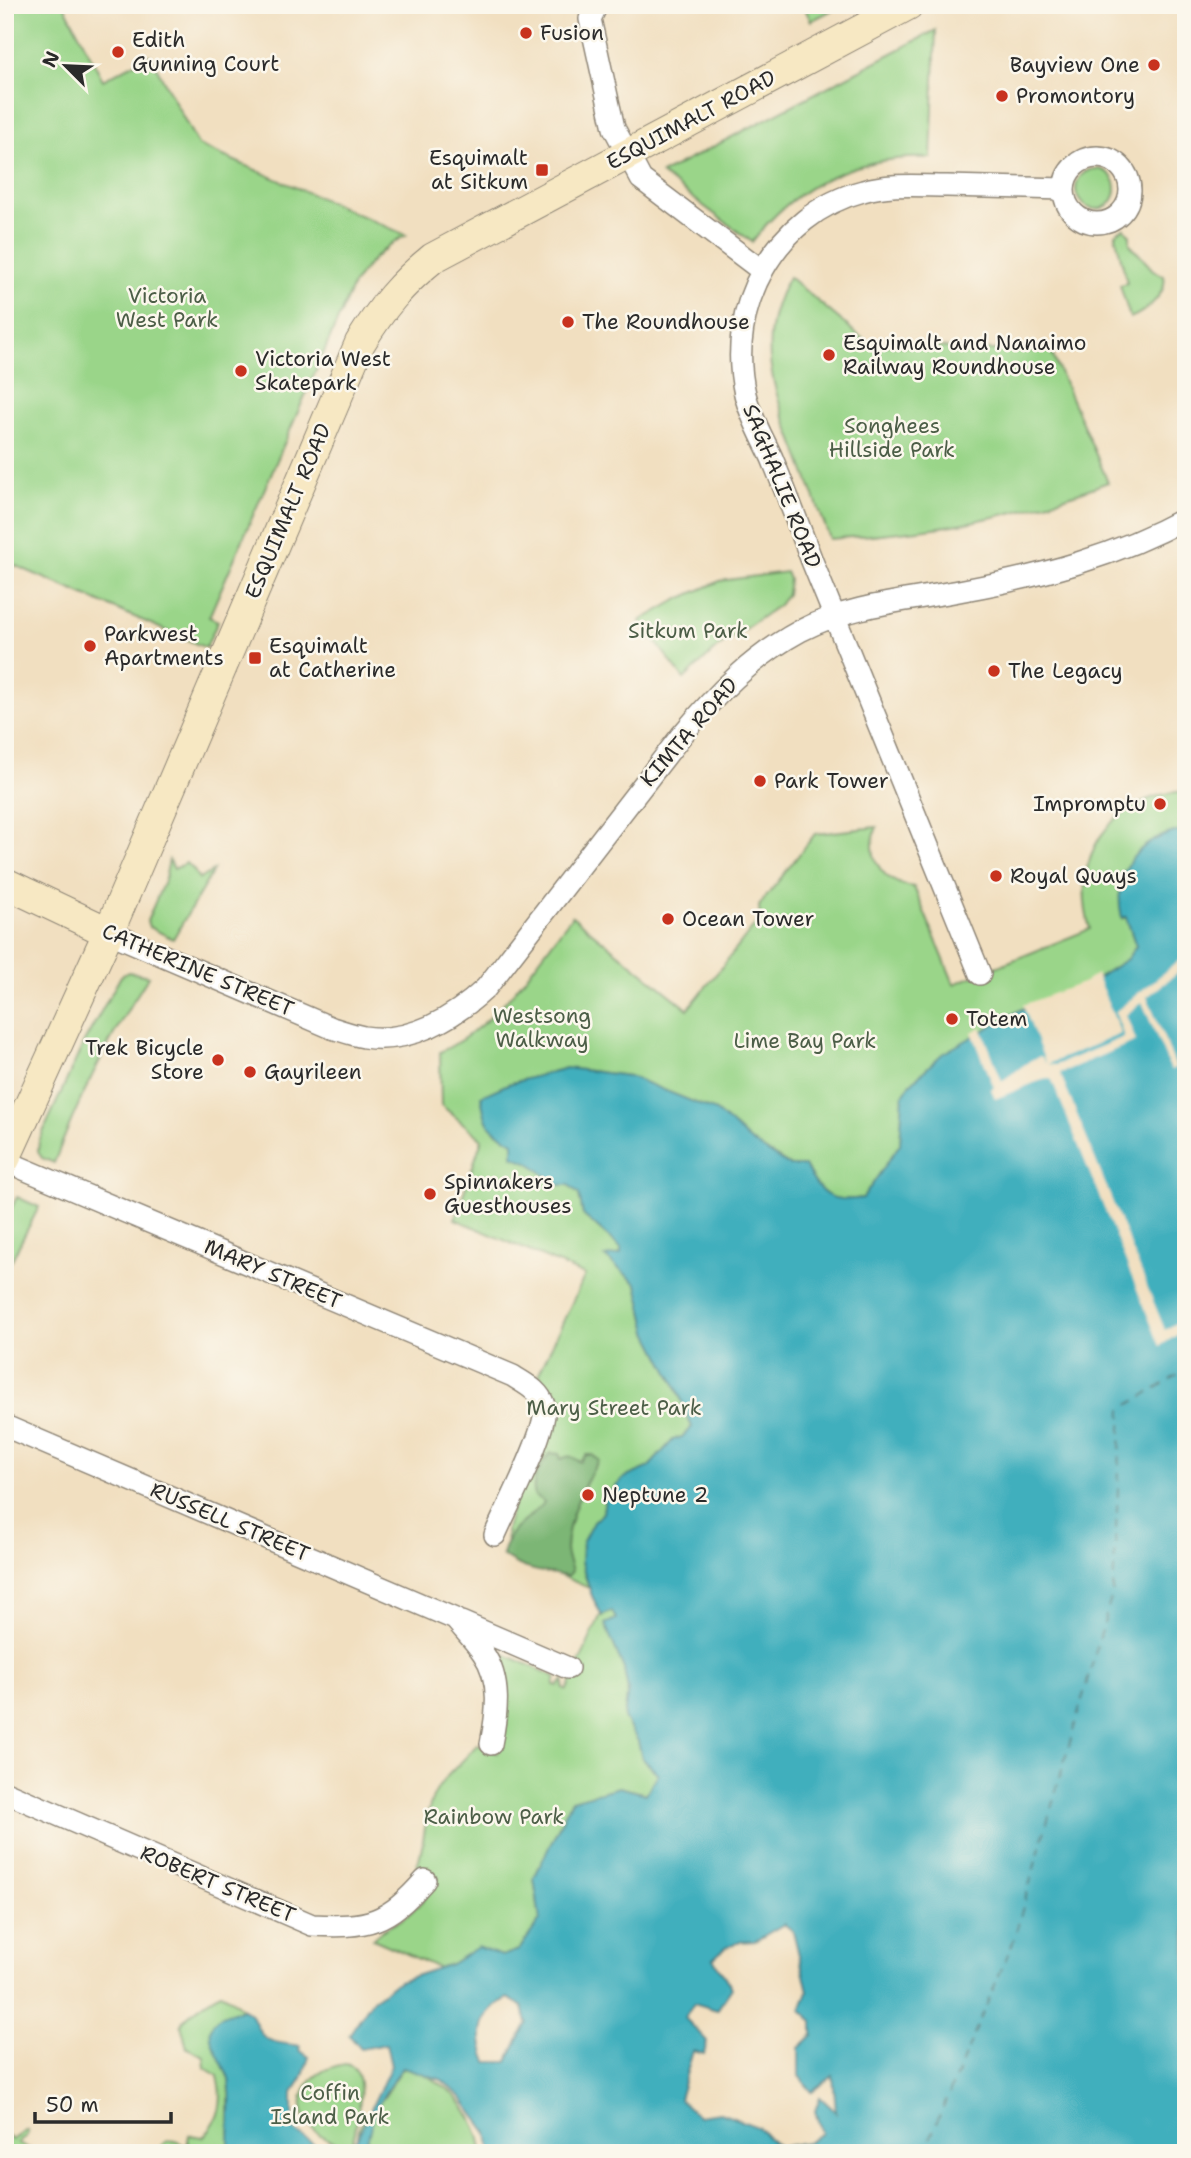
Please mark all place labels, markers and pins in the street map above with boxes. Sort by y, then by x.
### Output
place label: Fusion [540,19,604,47]
marker: Fusion [518,25,534,41]
place label: Edith Gunning Court [132,26,279,78]
marker: Edith Gunning Court [110,44,126,60]
place label: Bayview One [1010,51,1140,79]
marker: Bayview One [1146,57,1162,73]
place label: Promontory [1016,82,1135,110]
marker: Promontory [994,88,1010,104]
place label: Esquimalt at Sitkum [429,144,528,196]
marker: Esquimalt at Sitkum [534,162,550,178]
place label: The Roundhouse [582,308,750,336]
marker: The Roundhouse [560,314,576,330]
place label: Esquimalt and Nanaimo Railway Roundhouse [843,329,1086,381]
place label: Victoria West Skatepark [255,345,391,397]
marker: Esquimalt and Nanaimo Railway Roundhouse [821,347,837,363]
marker: Victoria West Skatepark [233,363,249,379]
place label: Parkwest Apartments [104,620,224,672]
place label: Esquimalt at Catherine [269,632,396,684]
marker: Parkwest Apartments [82,638,98,654]
marker: Esquimalt at Catherine [247,650,263,666]
place label: The Legacy [1008,657,1123,685]
marker: The Legacy [986,663,1002,679]
place label: Park Tower [774,767,889,795]
marker: Park Tower [752,773,768,789]
place label: Impromptu [1033,790,1146,818]
marker: Impromptu [1152,796,1168,812]
place label: Royal Quays [1010,862,1137,890]
marker: Royal Quays [988,868,1004,884]
place label: Ocean Tower [682,905,815,933]
marker: Ocean Tower [660,911,676,927]
place label: Totem [966,1005,1027,1033]
marker: Totem [944,1011,960,1027]
place label: Trek Bicycle Store [85,1034,204,1086]
marker: Trek Bicycle Store [210,1052,226,1068]
place label: Gayrileen [264,1058,362,1086]
marker: Gayrileen [242,1064,258,1080]
place label: Spinnakers Guesthouses [444,1168,572,1220]
marker: Spinnakers Guesthouses [422,1186,438,1202]
place label: Neptune 2 [602,1481,709,1509]
marker: Neptune 2 [580,1487,596,1503]

